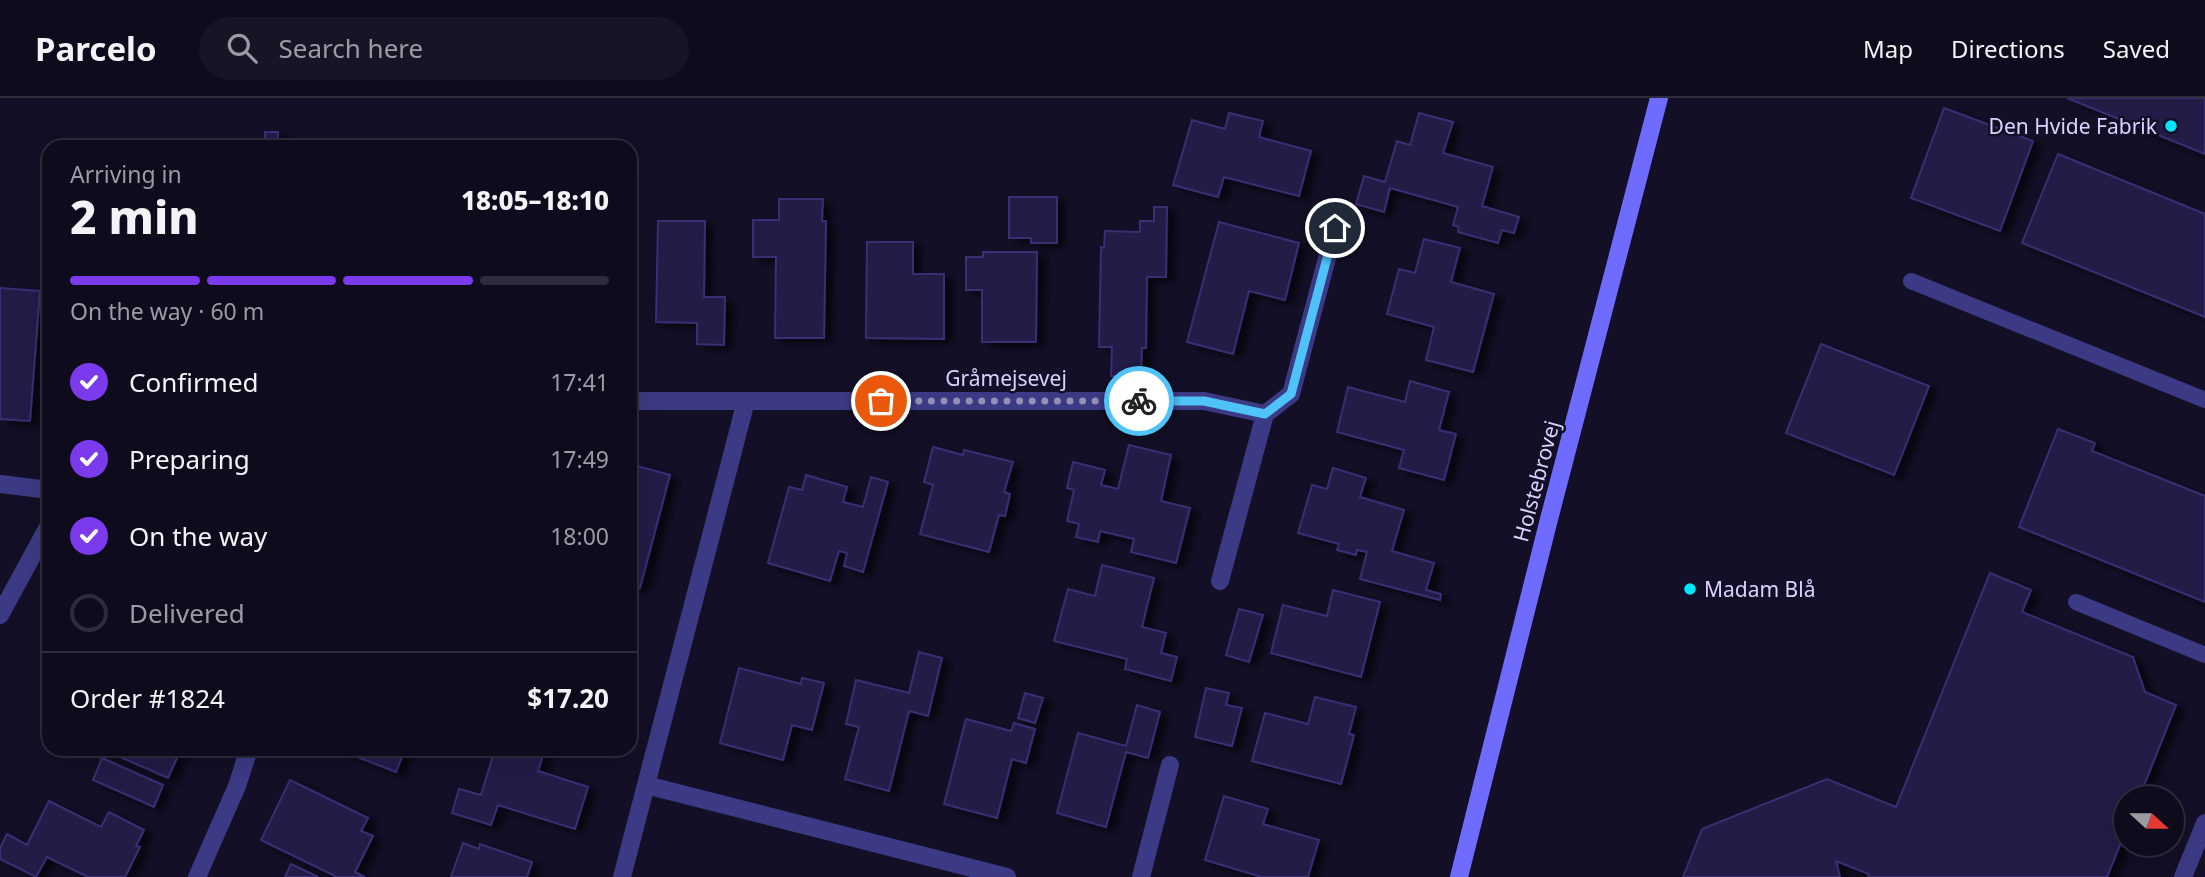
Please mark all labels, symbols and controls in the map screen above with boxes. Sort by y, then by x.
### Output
search box [199,17,689,80]
text: Parcelo [35,26,157,71]
icon: search [223,29,261,67]
text: Search here [279,30,423,66]
text: Map [1863,32,1913,65]
text: Directions [1951,32,2065,65]
text: Saved [2103,32,2170,65]
place label: Den Hvide Fabrik [1989,112,2158,140]
marker: Den Hvide Fabrik [2163,118,2179,134]
text: Arriving in [70,158,182,190]
text: 18:05–18:10 [461,182,609,218]
text: 2 min [70,185,199,247]
pin [1305,198,1365,258]
icon: home [1316,209,1354,247]
text: On the way · 60 m [70,295,264,327]
icon: check [70,363,108,401]
text: Confirmed [129,364,259,400]
street label: Gråmejsevej [945,364,1067,392]
text: 17:41 [550,366,609,398]
courier [1104,366,1174,436]
pin [851,371,911,431]
icon: bag [862,382,900,420]
icon: bike [1120,382,1158,420]
street label: Holstebrovej [1506,417,1566,545]
icon: check [70,440,108,478]
text: Preparing [129,441,250,477]
text: 17:49 [550,443,609,475]
icon: check [70,517,108,555]
text: On the way [129,518,267,554]
text: 18:00 [550,520,609,552]
place label: Madam Blå [1704,575,1815,603]
marker: Madam Blå [1682,581,1698,597]
text: Delivered [129,595,245,631]
text: Order #1824 [70,680,225,716]
text: $17.20 [527,680,609,716]
north arrow [2114,786,2184,856]
map controls [2114,786,2184,856]

